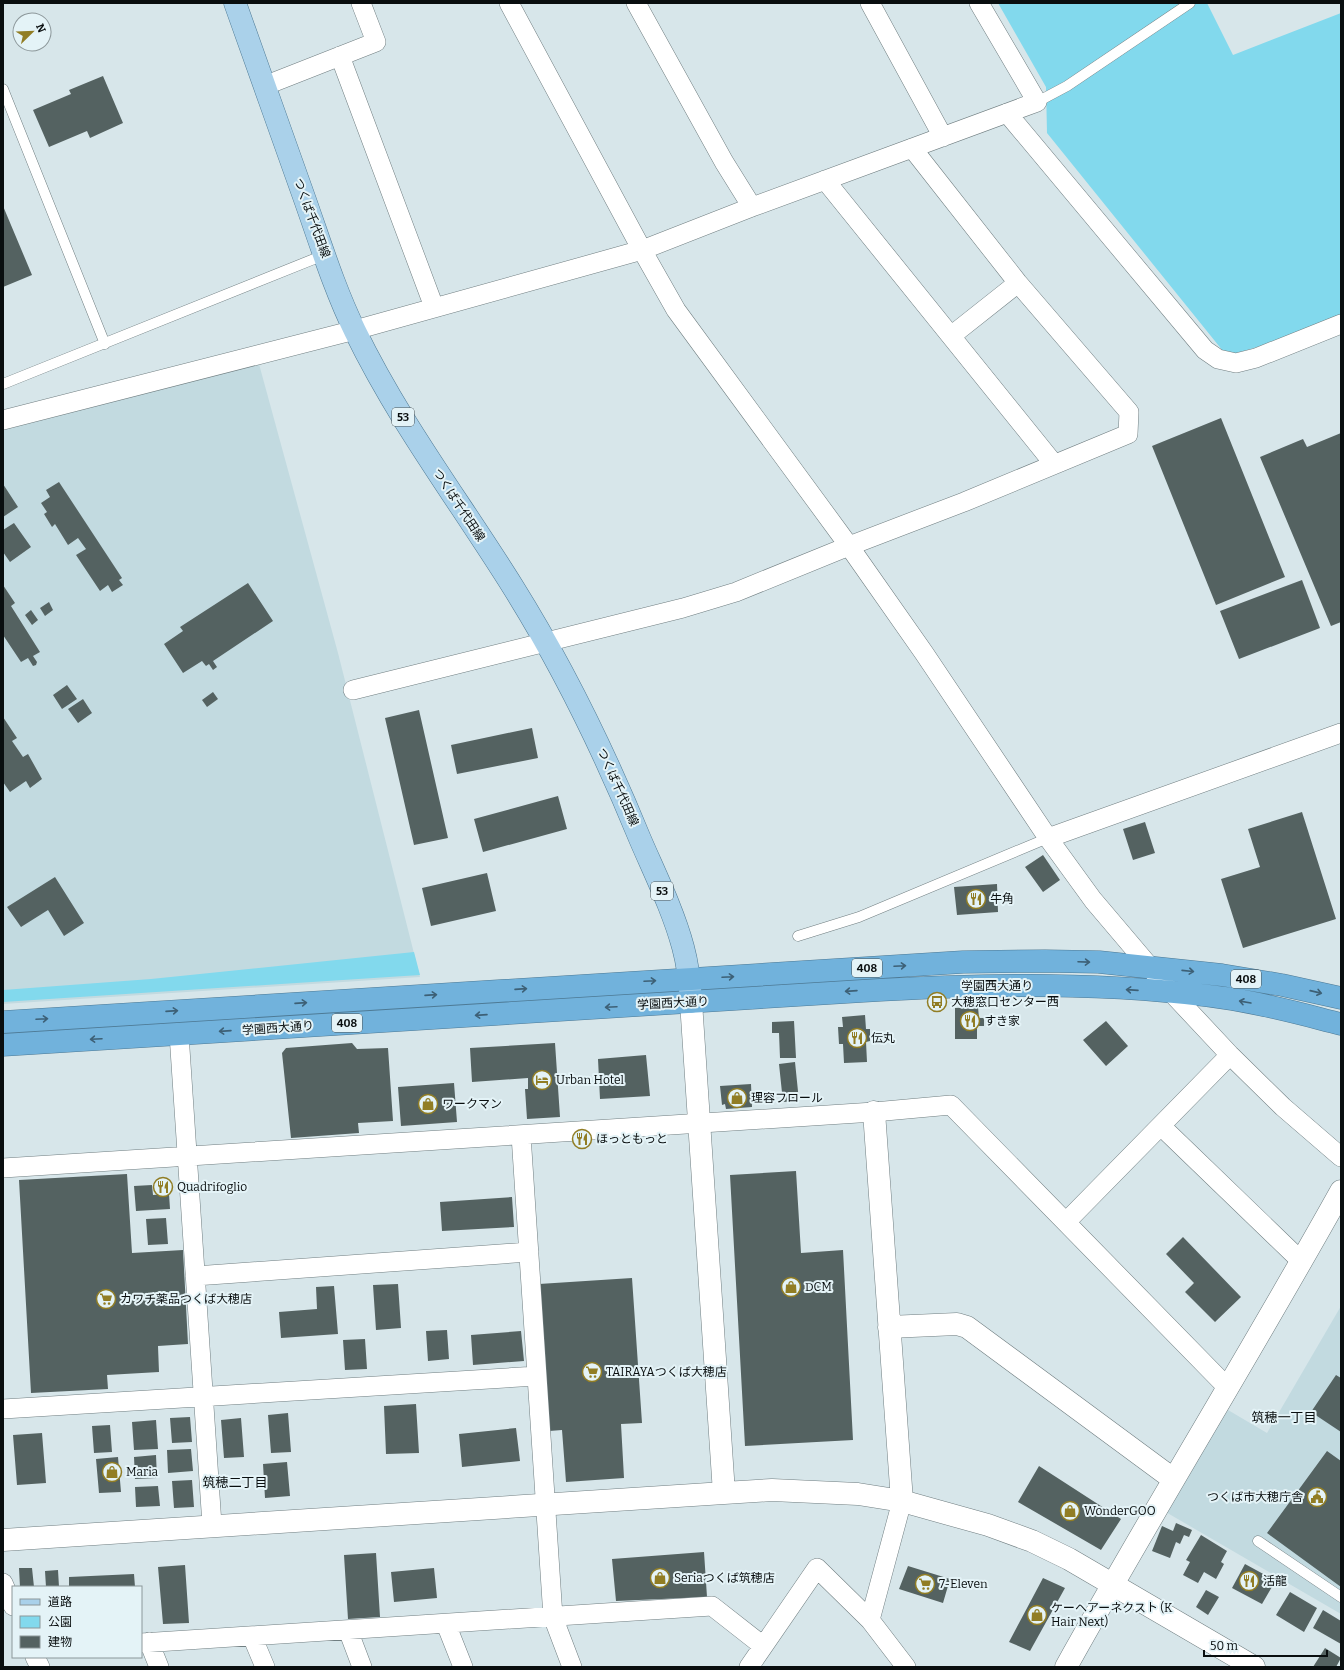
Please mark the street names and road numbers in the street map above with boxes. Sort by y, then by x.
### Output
street label: つくば千代田線 [291,176,333,260]
road number: 53 [392,408,414,426]
street label: つくば千代田線 [430,466,488,544]
street label: つくば千代田線 [595,746,641,828]
road number: 53 [651,882,673,900]
road number: 408 [852,959,882,977]
road number: 408 [1231,970,1261,988]
street label: 学園西大通り [961,979,1033,993]
street label: 学園西大通り [637,994,709,1012]
road number: 408 [332,1014,362,1032]
street label: 学園西大通り [242,1019,314,1037]

